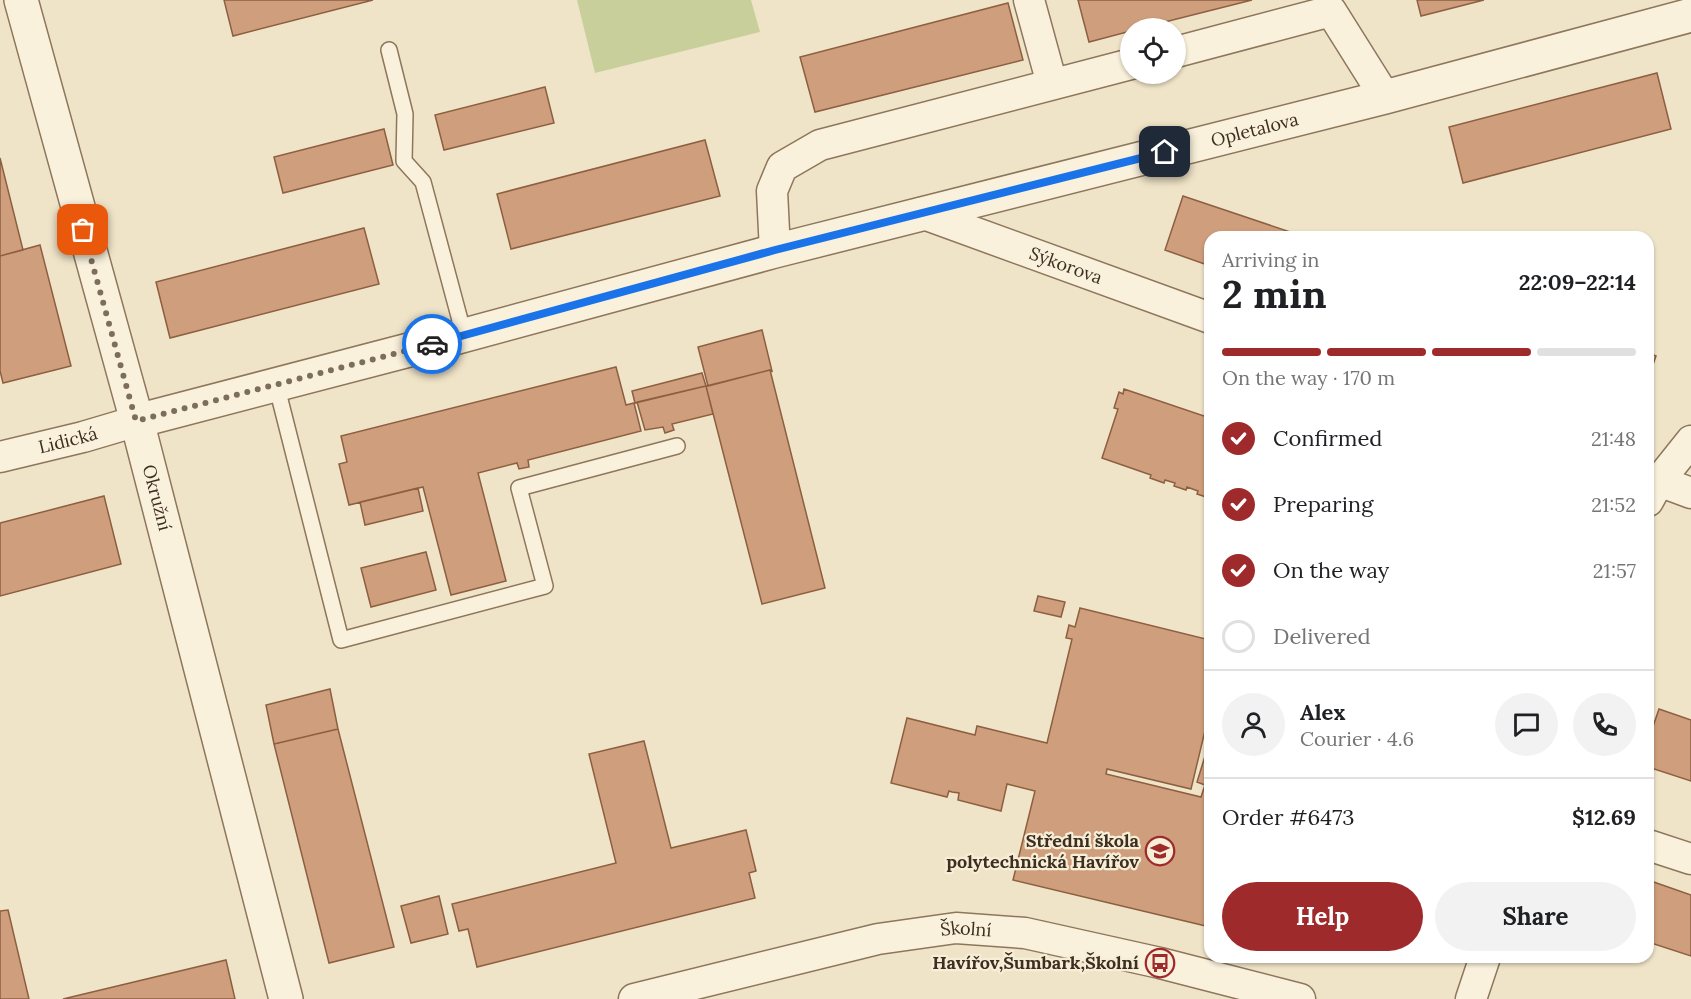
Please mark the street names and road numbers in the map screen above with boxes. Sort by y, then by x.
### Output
street label: Opletalova [1208,107,1301,152]
street label: Sýkorova [1026,241,1106,289]
street label: Lidická [36,421,100,458]
street label: Okružní [138,462,177,533]
street label: Školní [939,915,992,942]

